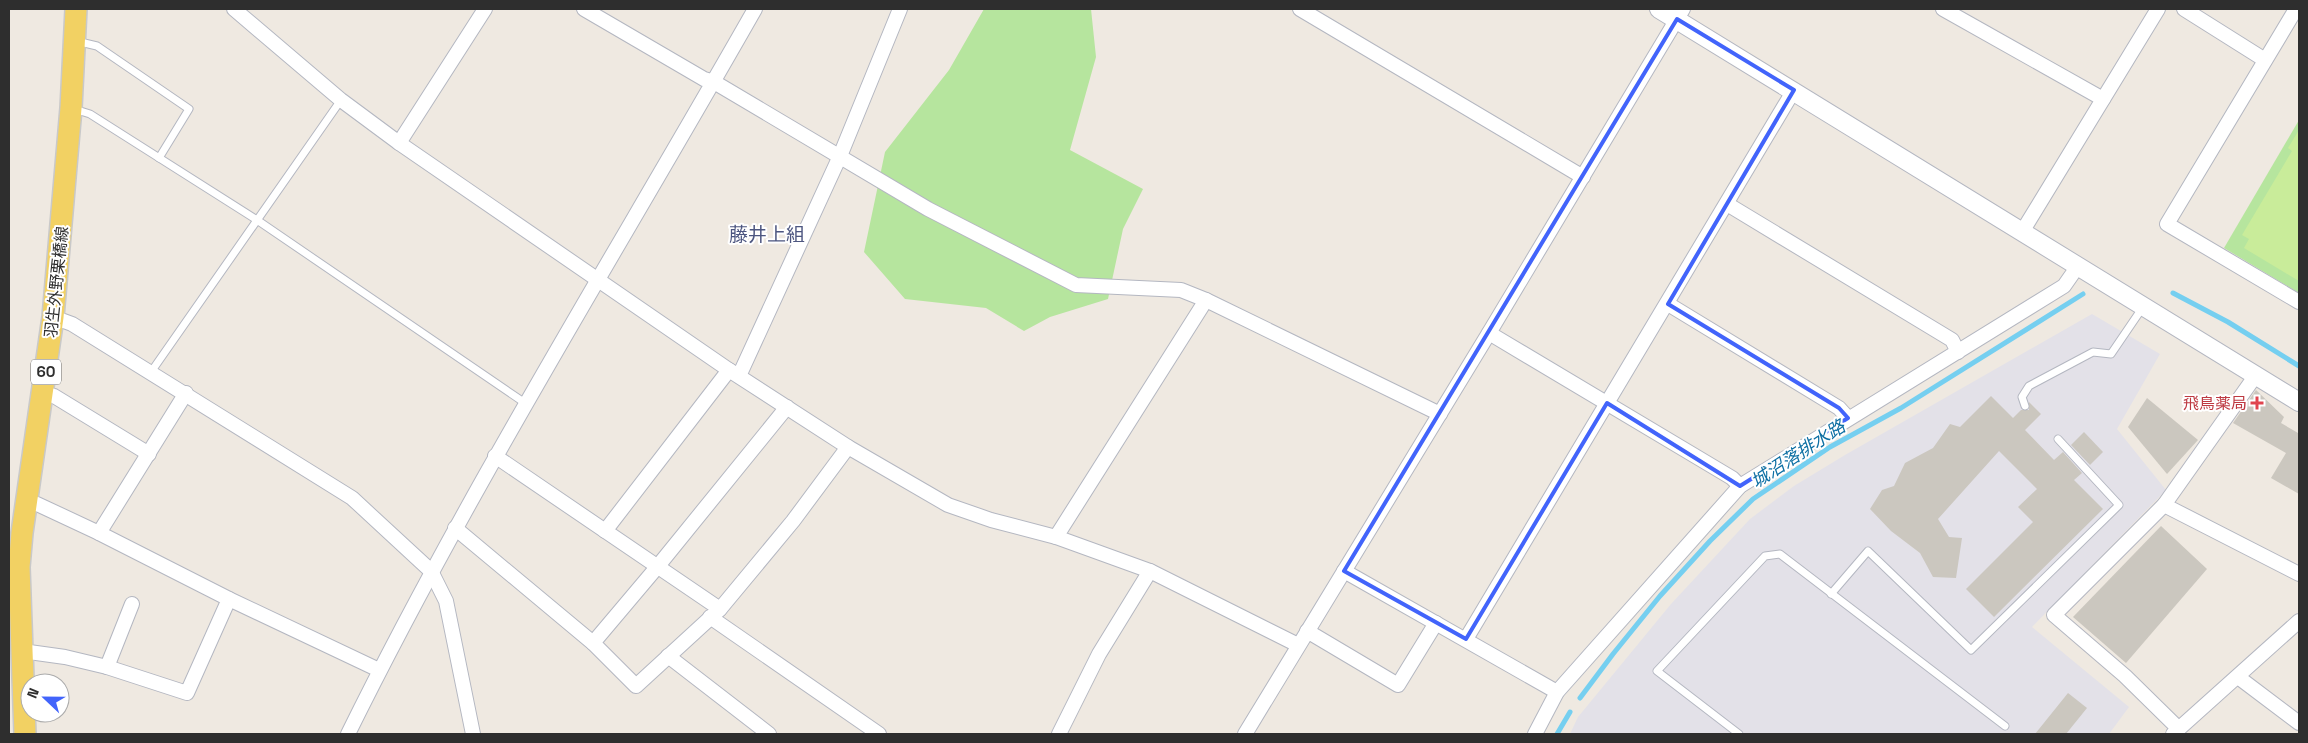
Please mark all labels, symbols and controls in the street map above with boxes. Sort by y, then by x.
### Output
district label: 藤井上組 [729,222,805,247]
street label: 羽生外野栗橋線 [40,225,73,339]
road number: 60 [31,360,61,384]
place label: 飛鳥薬局 [2183,393,2247,414]
marker: 飛鳥薬局 [2251,397,2263,409]
water label: 城沼落排水路 [1746,413,1851,493]
north arrow [20,673,70,723]
text: N [23,685,43,701]

